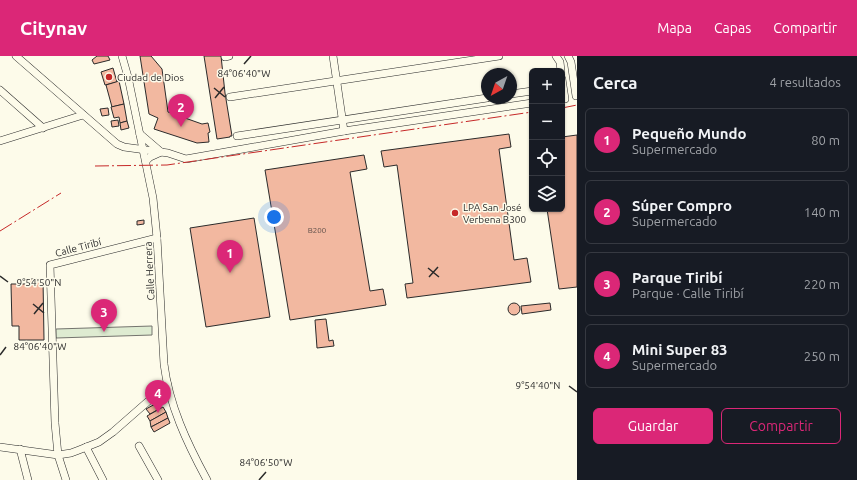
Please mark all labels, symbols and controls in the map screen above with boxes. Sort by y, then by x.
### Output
text: Citynav [20,17,87,39]
text: Mapa [657,20,692,36]
text: Capas [714,20,751,36]
text: Compartir [773,20,837,36]
text: 84°06'40"W [218,68,270,79]
north arrow [481,68,517,104]
map controls [529,68,565,212]
button: + [529,68,565,104]
marker: Ciudad de Dios [104,72,114,82]
place label: Ciudad de Dios [117,72,184,83]
text: Cerca [593,73,638,92]
text: 4 resultados [770,75,841,89]
pin: 2 [168,94,194,127]
button: − [529,104,565,140]
text: Pequeño Mundo [632,125,747,142]
text: 1 [603,133,611,147]
text: 80 m [811,133,840,147]
button: locate [529,140,565,176]
text: Supermercado [632,142,717,156]
button: layers [529,176,565,212]
text: Súper Compro [632,197,732,214]
place label: LPA San José Verbena B300 [463,202,526,225]
text: 2 [603,205,611,219]
text: 140 m [804,205,840,219]
your location [264,207,284,227]
marker: LPA San José Verbena B300 [450,208,460,218]
text: Supermercado [632,214,717,228]
house number: B200 [308,226,327,235]
street label: Calle Tiribí [54,236,103,259]
pin: 1 [217,240,243,273]
street label: Calle Herrera [142,241,157,301]
text: Parque Tiribí [632,269,722,286]
text: 9°54'50"N [17,277,61,288]
text: 3 [603,277,611,291]
text: 220 m [804,277,840,291]
text: Parque · Calle Tiribí [632,286,744,300]
pin: 3 [91,299,117,332]
text: 84°06'40"W [14,341,66,352]
text: Mini Super 83 [632,341,728,358]
text: 4 [603,349,611,363]
text: 250 m [804,349,840,363]
text: Supermercado [632,358,717,372]
pin: 4 [145,380,171,413]
text: 9°54'40"N [516,380,560,391]
button: Guardar [593,408,713,444]
button: Compartir [721,408,841,444]
text: 84°06'50"W [240,457,292,468]

